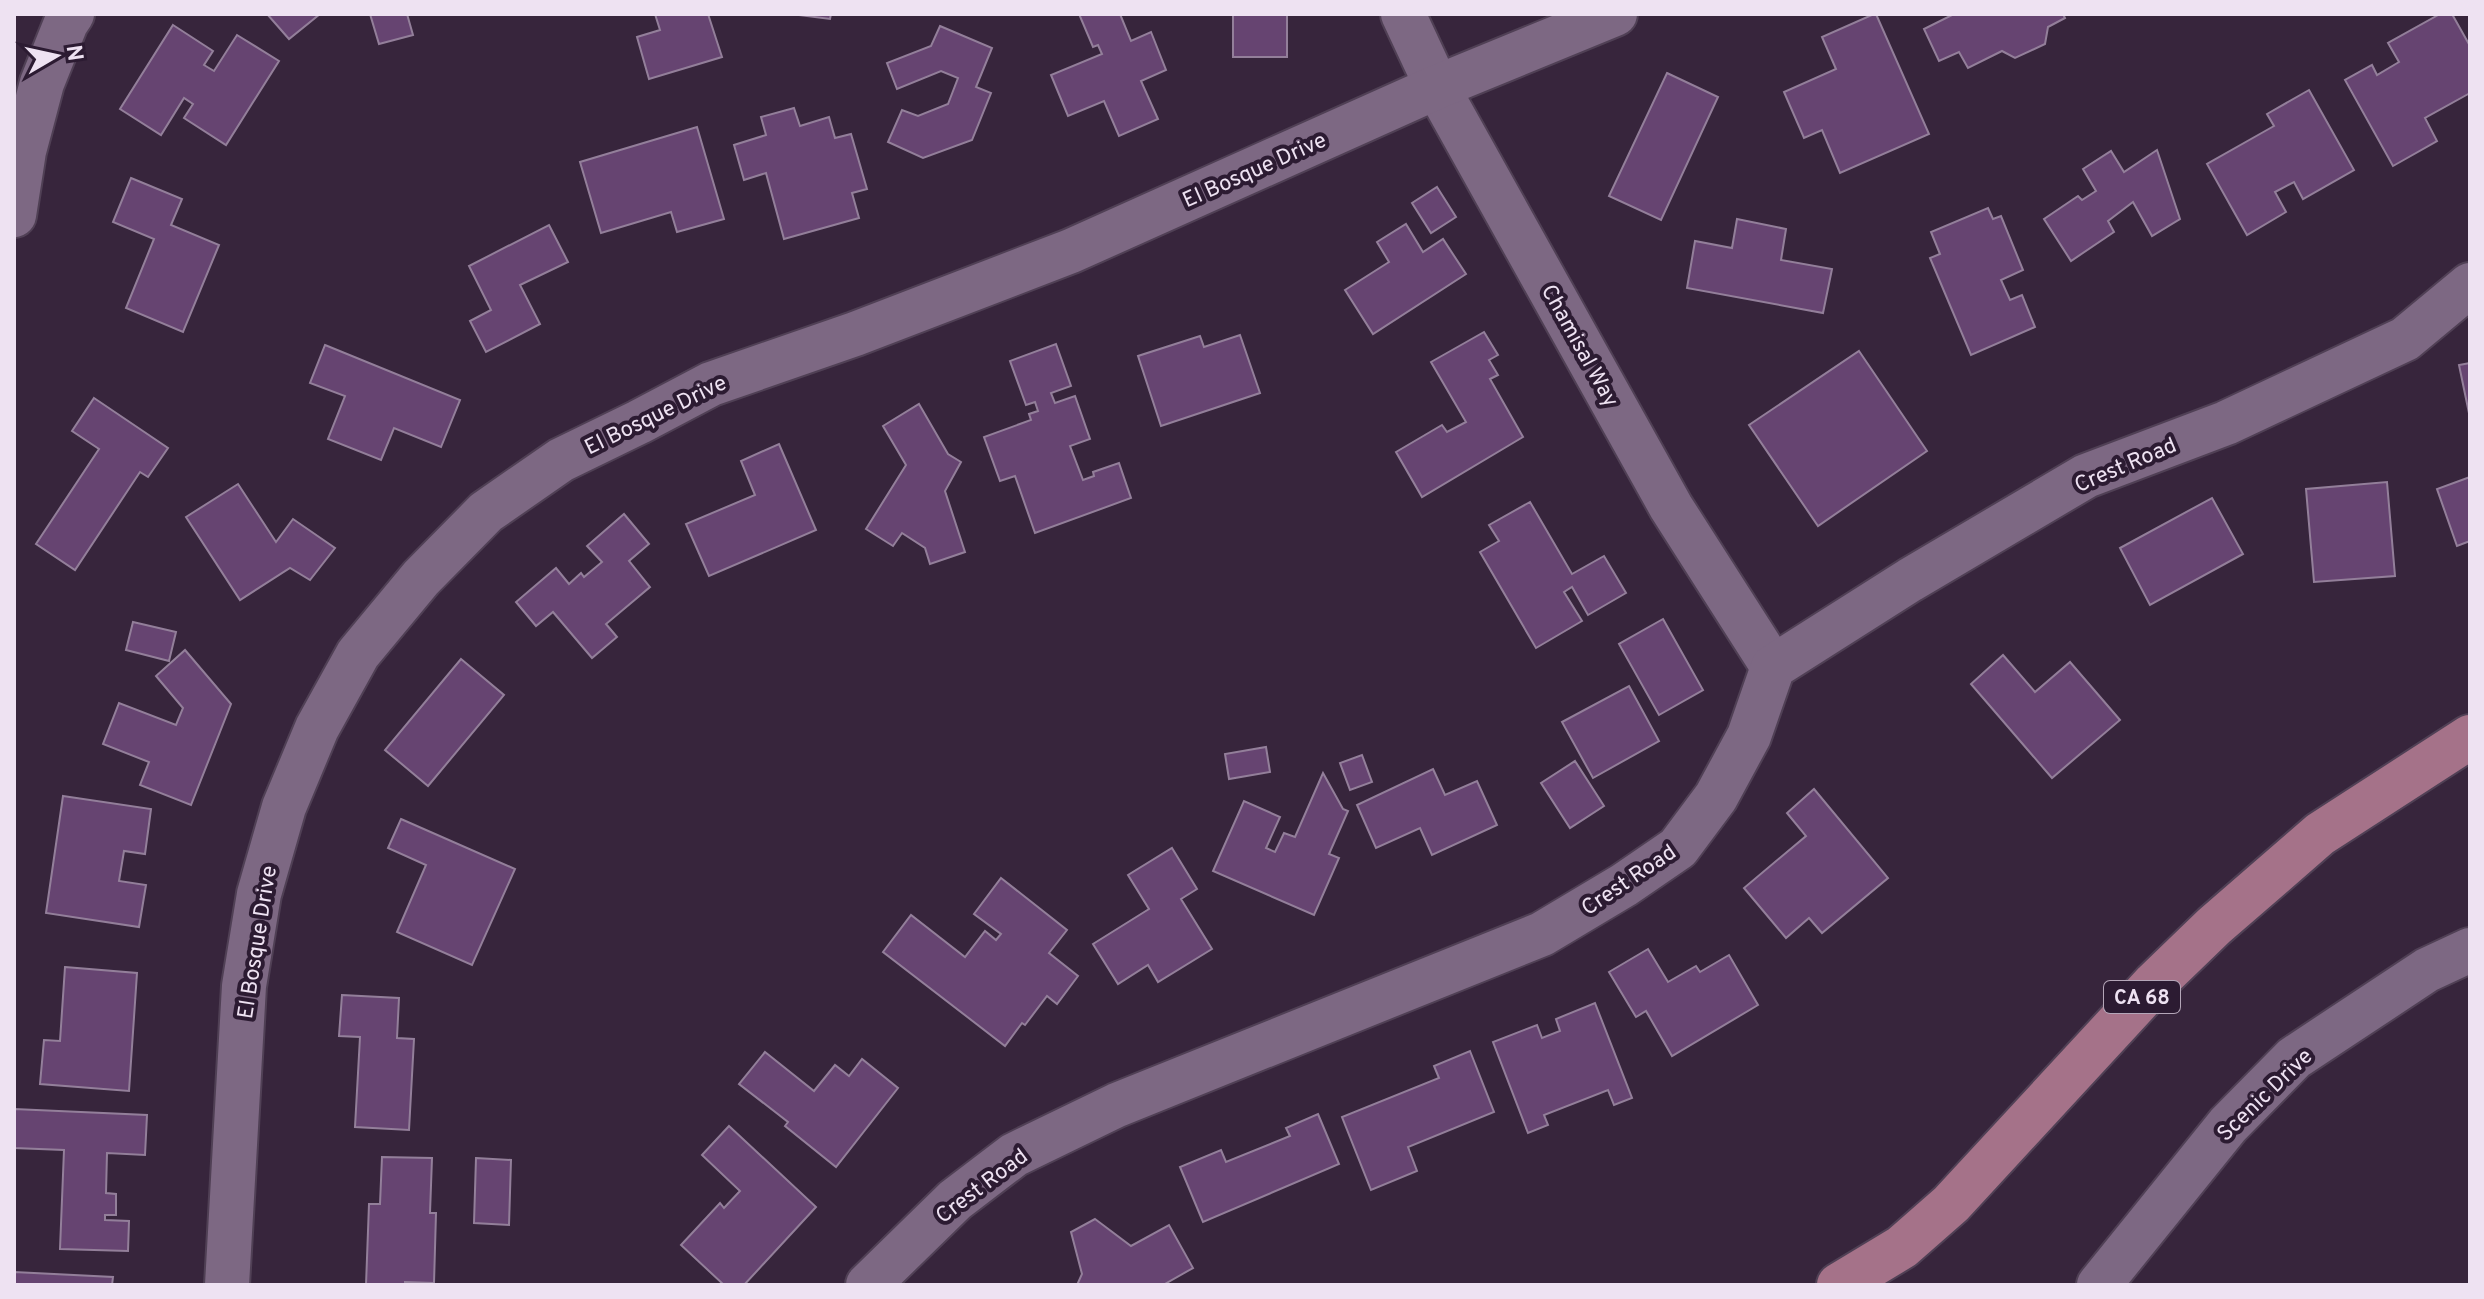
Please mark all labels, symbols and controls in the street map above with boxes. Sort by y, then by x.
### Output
north arrow [16,16,96,96]
text: N [59,43,88,63]
street label: El Bosque Drive [1179,127,1331,215]
street label: Chamisal Way [1534,280,1624,412]
street label: El Bosque Drive [581,370,732,462]
street label: Crest Road [2071,433,2181,500]
street label: Crest Road [1577,840,1682,923]
street label: El Bosque Drive [233,864,284,1021]
road number: CA 68 [2104,981,2180,1013]
street label: Scenic Drive [2212,1044,2319,1148]
street label: Crest Road [931,1144,1034,1230]

